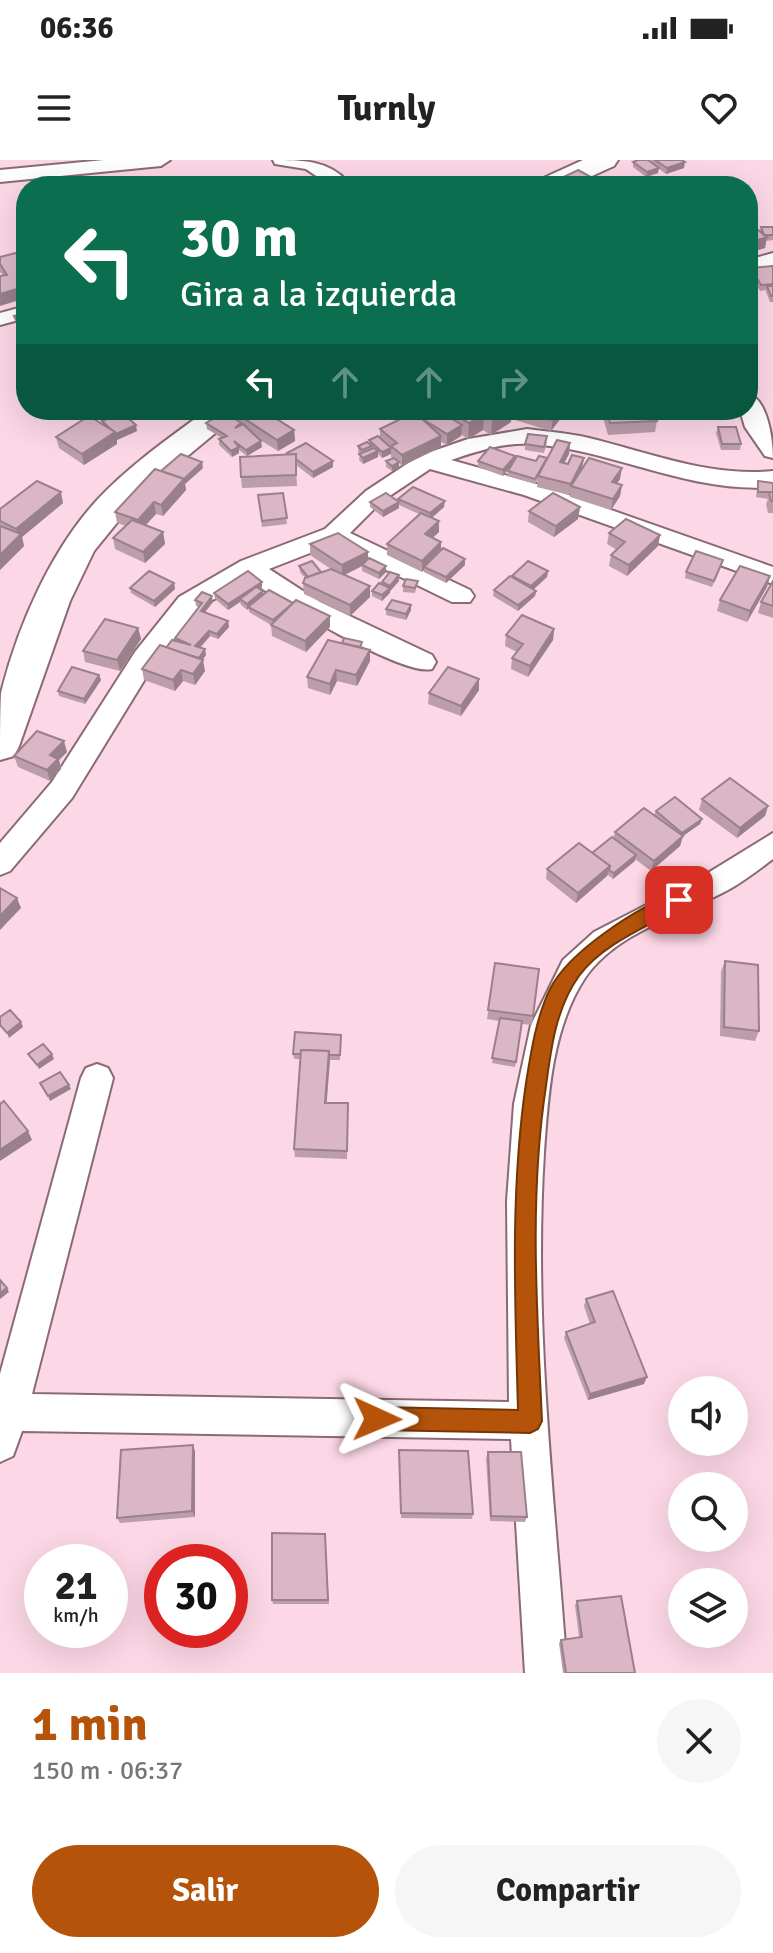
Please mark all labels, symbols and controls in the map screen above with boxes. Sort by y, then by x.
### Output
text: 06:36 [40,10,114,47]
icon: menu [32,86,76,130]
text: Turnly [338,86,435,131]
icon: heart [697,86,741,130]
text: 30 m [180,203,298,272]
icon: left [48,208,152,312]
text: Gira a la izquierda [180,272,457,317]
icon: left [239,360,283,404]
icon: ahead [323,360,367,404]
icon: ahead [407,360,451,404]
icon: right [491,360,535,404]
pin [645,866,713,934]
icon: arrive [657,878,701,922]
map controls [668,1376,748,1648]
button: sound [668,1376,748,1456]
position arrow [335,1377,419,1461]
button: search [668,1472,748,1552]
speed limit sign: 30 [144,1544,248,1648]
text: 21 [54,1561,98,1611]
button: layers [668,1568,748,1648]
text: km/h [53,1603,99,1628]
text: 1 min [32,1695,148,1754]
button: close [657,1699,741,1783]
text: 150 m · 06:37 [32,1755,183,1787]
button: Salir [32,1845,379,1937]
button: Compartir [395,1845,741,1937]

